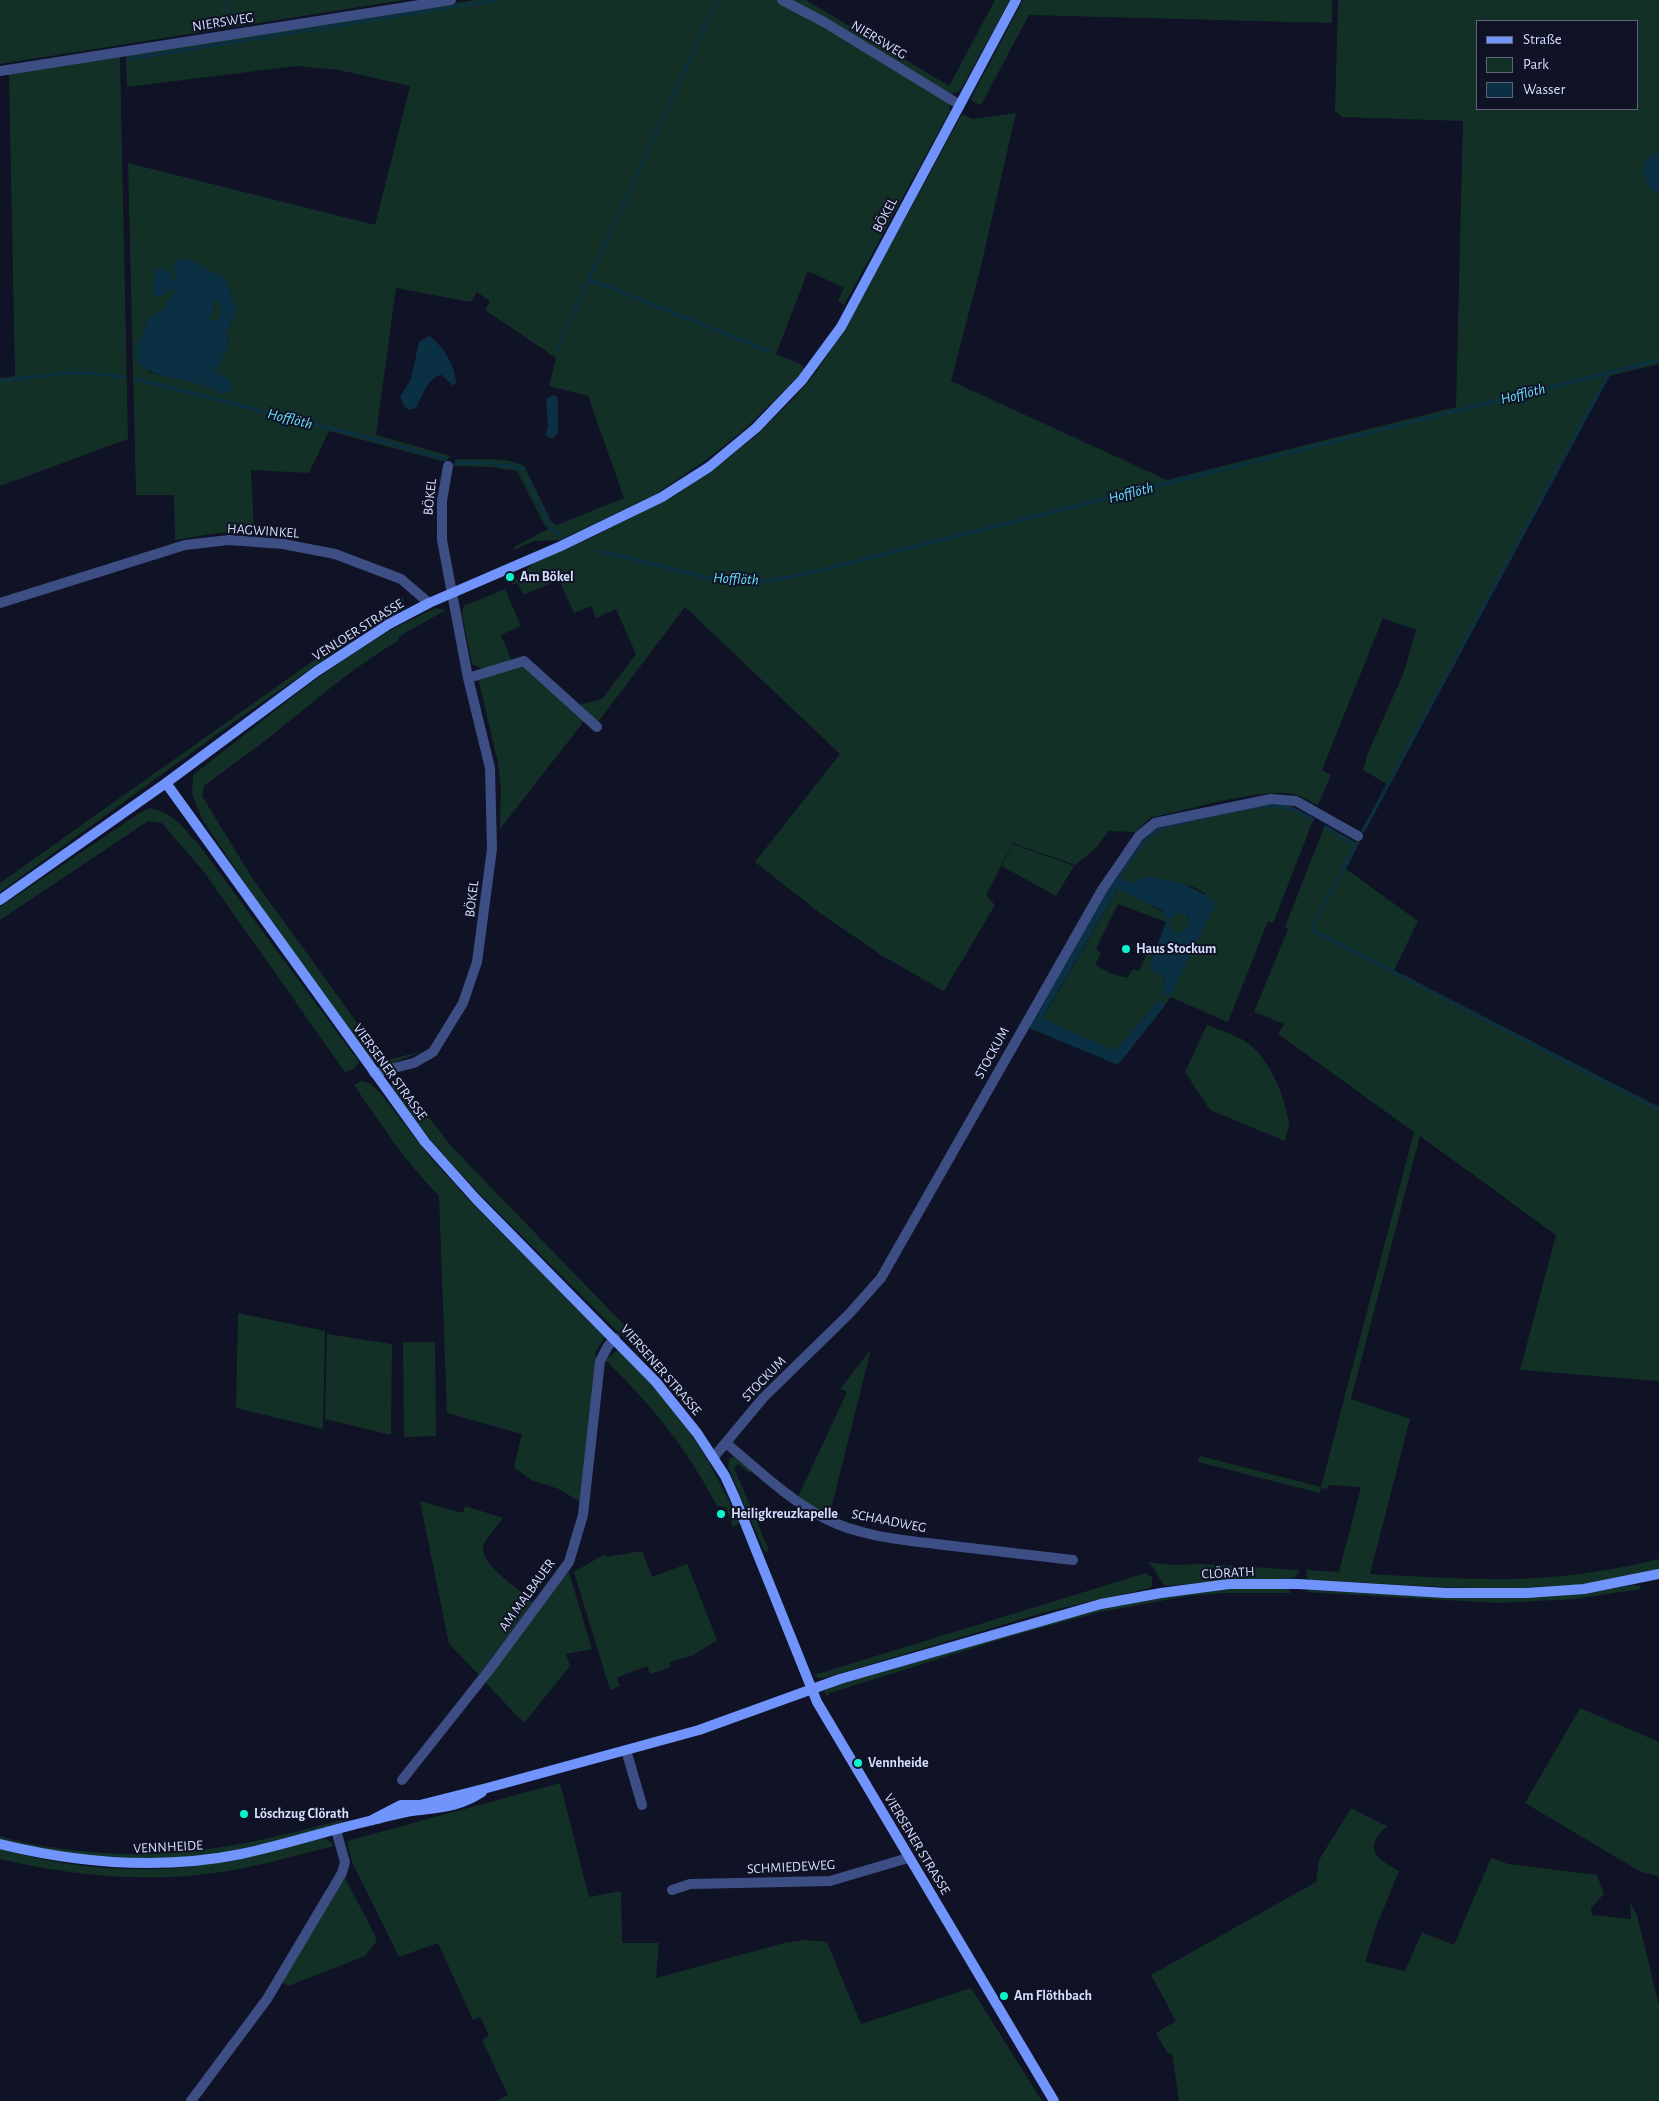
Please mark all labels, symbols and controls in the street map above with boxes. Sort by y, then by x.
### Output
street label: NIERSWEG [191,9,255,35]
street label: NIERSWEG [848,17,910,63]
legend [1476,20,1639,110]
text: Straße [1523,32,1562,47]
text: Park [1523,57,1549,72]
text: Wasser [1523,82,1565,97]
street label: BÖKEL [869,195,901,235]
water label: Hofflöth [1499,380,1547,408]
water label: Hofflöth [266,405,314,433]
street label: BÖKEL [420,478,440,516]
water label: Hofflöth [1107,479,1155,507]
street label: HAGWINKEL [227,520,299,542]
place label: Am Bökel [520,569,574,585]
water label: Hofflöth [713,569,759,589]
marker: Am Bökel [504,571,516,583]
street label: VENLOER STRASSE [309,595,407,665]
street label: BÖKEL [461,880,483,918]
place label: Haus Stockum [1136,941,1216,957]
marker: Haus Stockum [1120,943,1132,955]
street label: VIERSENER STRASSE [349,1021,431,1123]
street label: STOCKUM [971,1024,1013,1082]
street label: VIERSENER STRASSE [617,1321,705,1419]
street label: STOCKUM [738,1353,790,1405]
place label: Heiligkreuzkapelle [731,1506,838,1522]
street label: SCHAADWEG [850,1506,928,1536]
marker: Heiligkreuzkapelle [715,1508,727,1520]
street label: AM MALBAUER [495,1556,559,1634]
street label: CLÖRATH [1201,1563,1255,1583]
place label: Vennheide [868,1755,929,1771]
marker: Vennheide [852,1757,864,1769]
street label: VIERSENER STRASSE [880,1790,954,1898]
place label: Löschzug Clörath [254,1806,349,1822]
marker: Löschzug Clörath [238,1808,250,1820]
street label: VENNHEIDE [133,1837,203,1857]
street label: SCHMIEDEWEG [747,1856,835,1878]
place label: Am Flöthbach [1014,1988,1092,2004]
marker: Am Flöthbach [998,1990,1010,2002]

